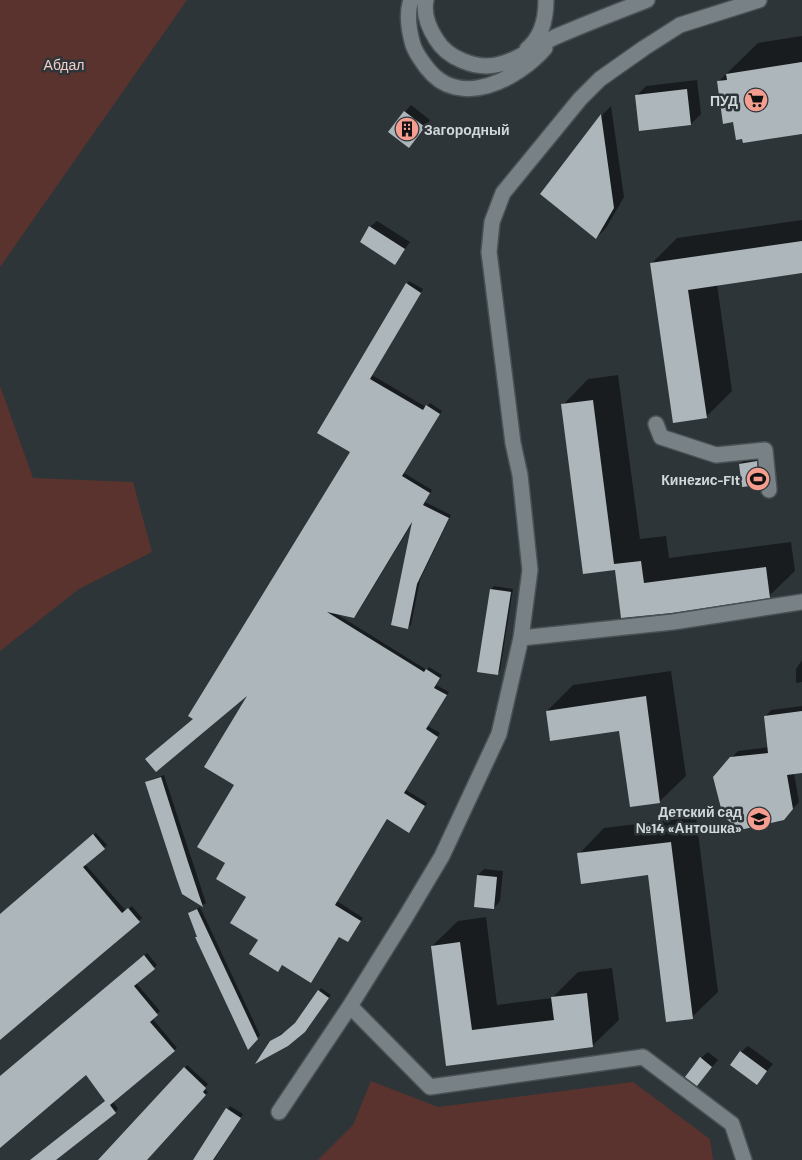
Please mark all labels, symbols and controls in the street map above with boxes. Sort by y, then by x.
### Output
park label: Абдал [44,56,84,73]
supermarket icon: ПУД [743,87,769,113]
place label: ПУД [710,92,738,109]
building icon: Загородный [394,116,420,142]
place label: Загородный [424,121,510,138]
sports icon: Кинеzис-Fit [745,466,771,492]
place label: Кинеzис-Fit [661,471,740,488]
place label: Детский сад №14 «Антошка» [636,803,742,836]
school or university icon: Детский сад №14 «Антошка» [746,806,772,832]

